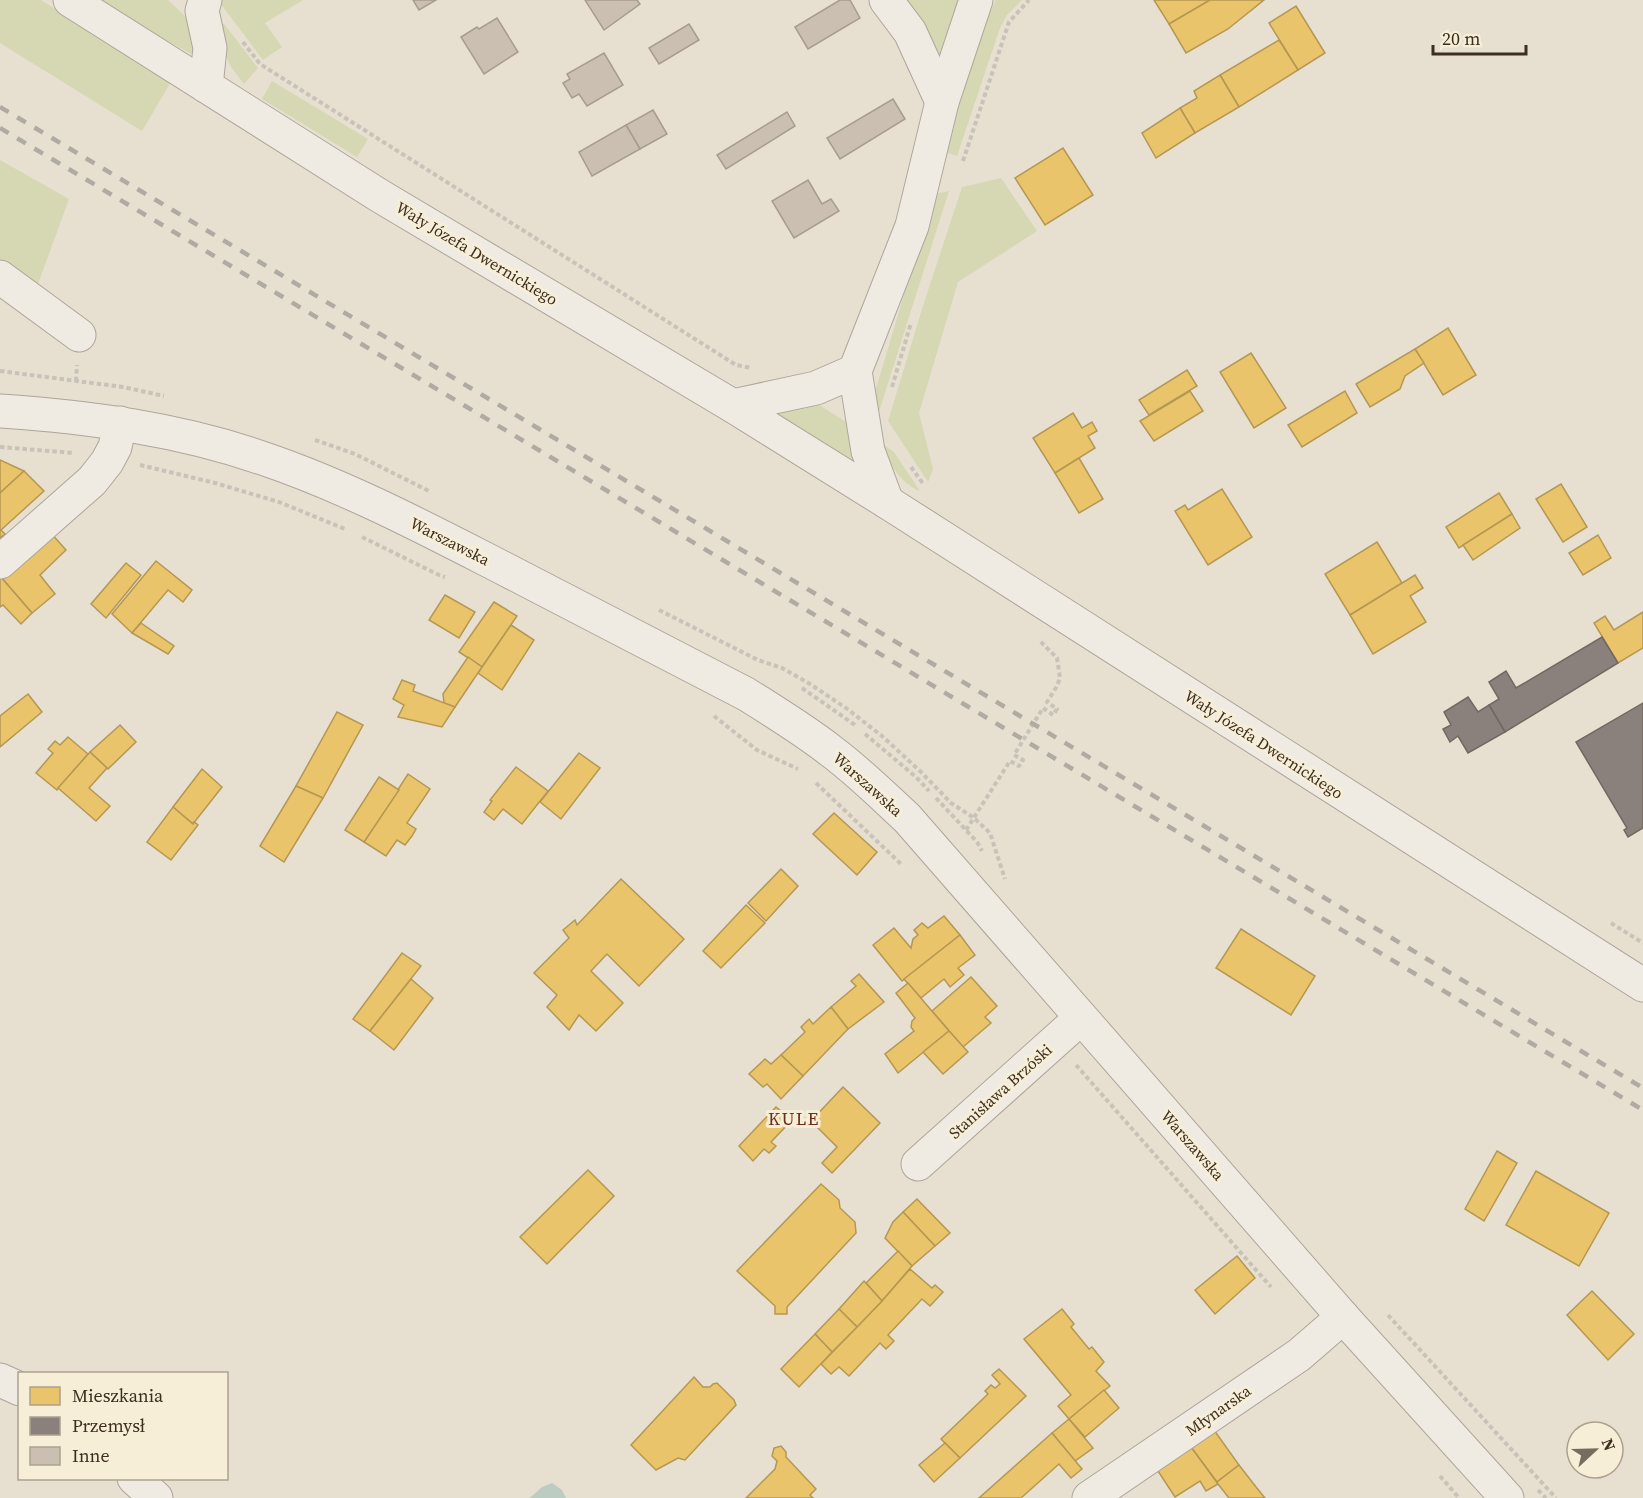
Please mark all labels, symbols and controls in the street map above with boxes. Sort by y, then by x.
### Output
scale bar [1433,18,1526,56]
text: 20 m [1442,26,1480,51]
street label: Wały Józefa Dwernickiego [392,196,562,310]
street label: Warszawska [406,512,494,571]
street label: Wały Józefa Dwernickiego [1180,684,1348,804]
street label: Warszawska [828,747,908,822]
street label: Stanisława Brzóski [944,1039,1057,1143]
street label: Warszawska [1156,1105,1230,1186]
district label: KULE [768,1106,820,1131]
legend [18,1372,228,1480]
street label: Młynarska [1181,1379,1256,1441]
text: Mieszkania [72,1383,164,1408]
text: Przemysł [72,1413,145,1438]
north arrow [1565,1420,1625,1480]
text: N [1597,1435,1621,1454]
text: Inne [72,1443,110,1468]

